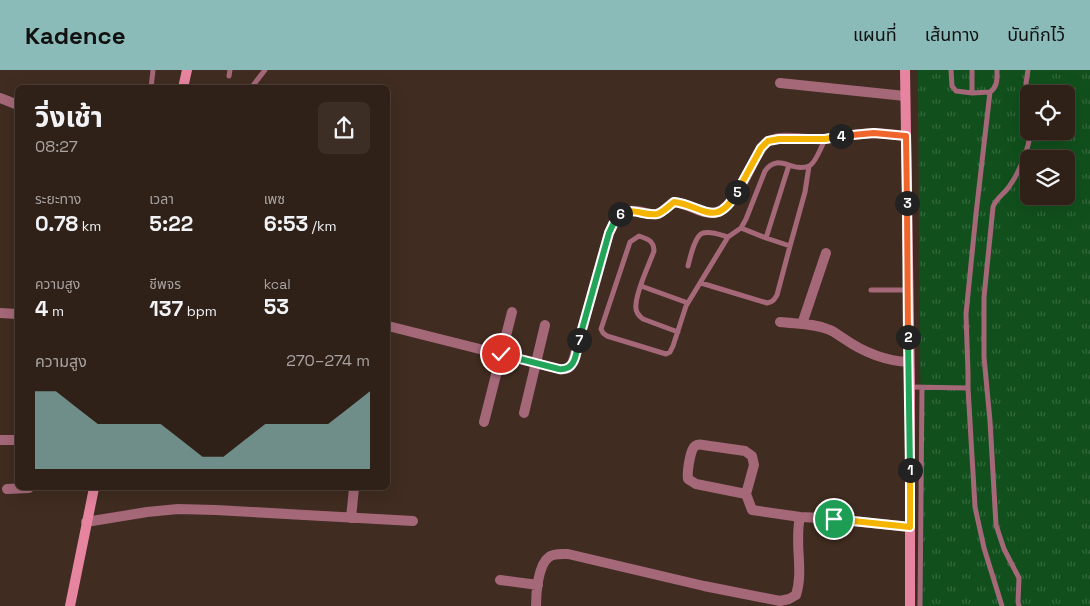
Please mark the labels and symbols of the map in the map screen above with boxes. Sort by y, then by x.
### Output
pin: 4 [828,124,854,148]
pin: 5 [724,180,750,204]
pin: 3 [894,190,920,216]
pin: 6 [608,202,632,226]
pin: 2 [896,324,920,350]
pin: 7 [566,328,592,352]
pin [480,333,522,375]
pin: 1 [898,458,922,482]
pin [813,498,855,540]

